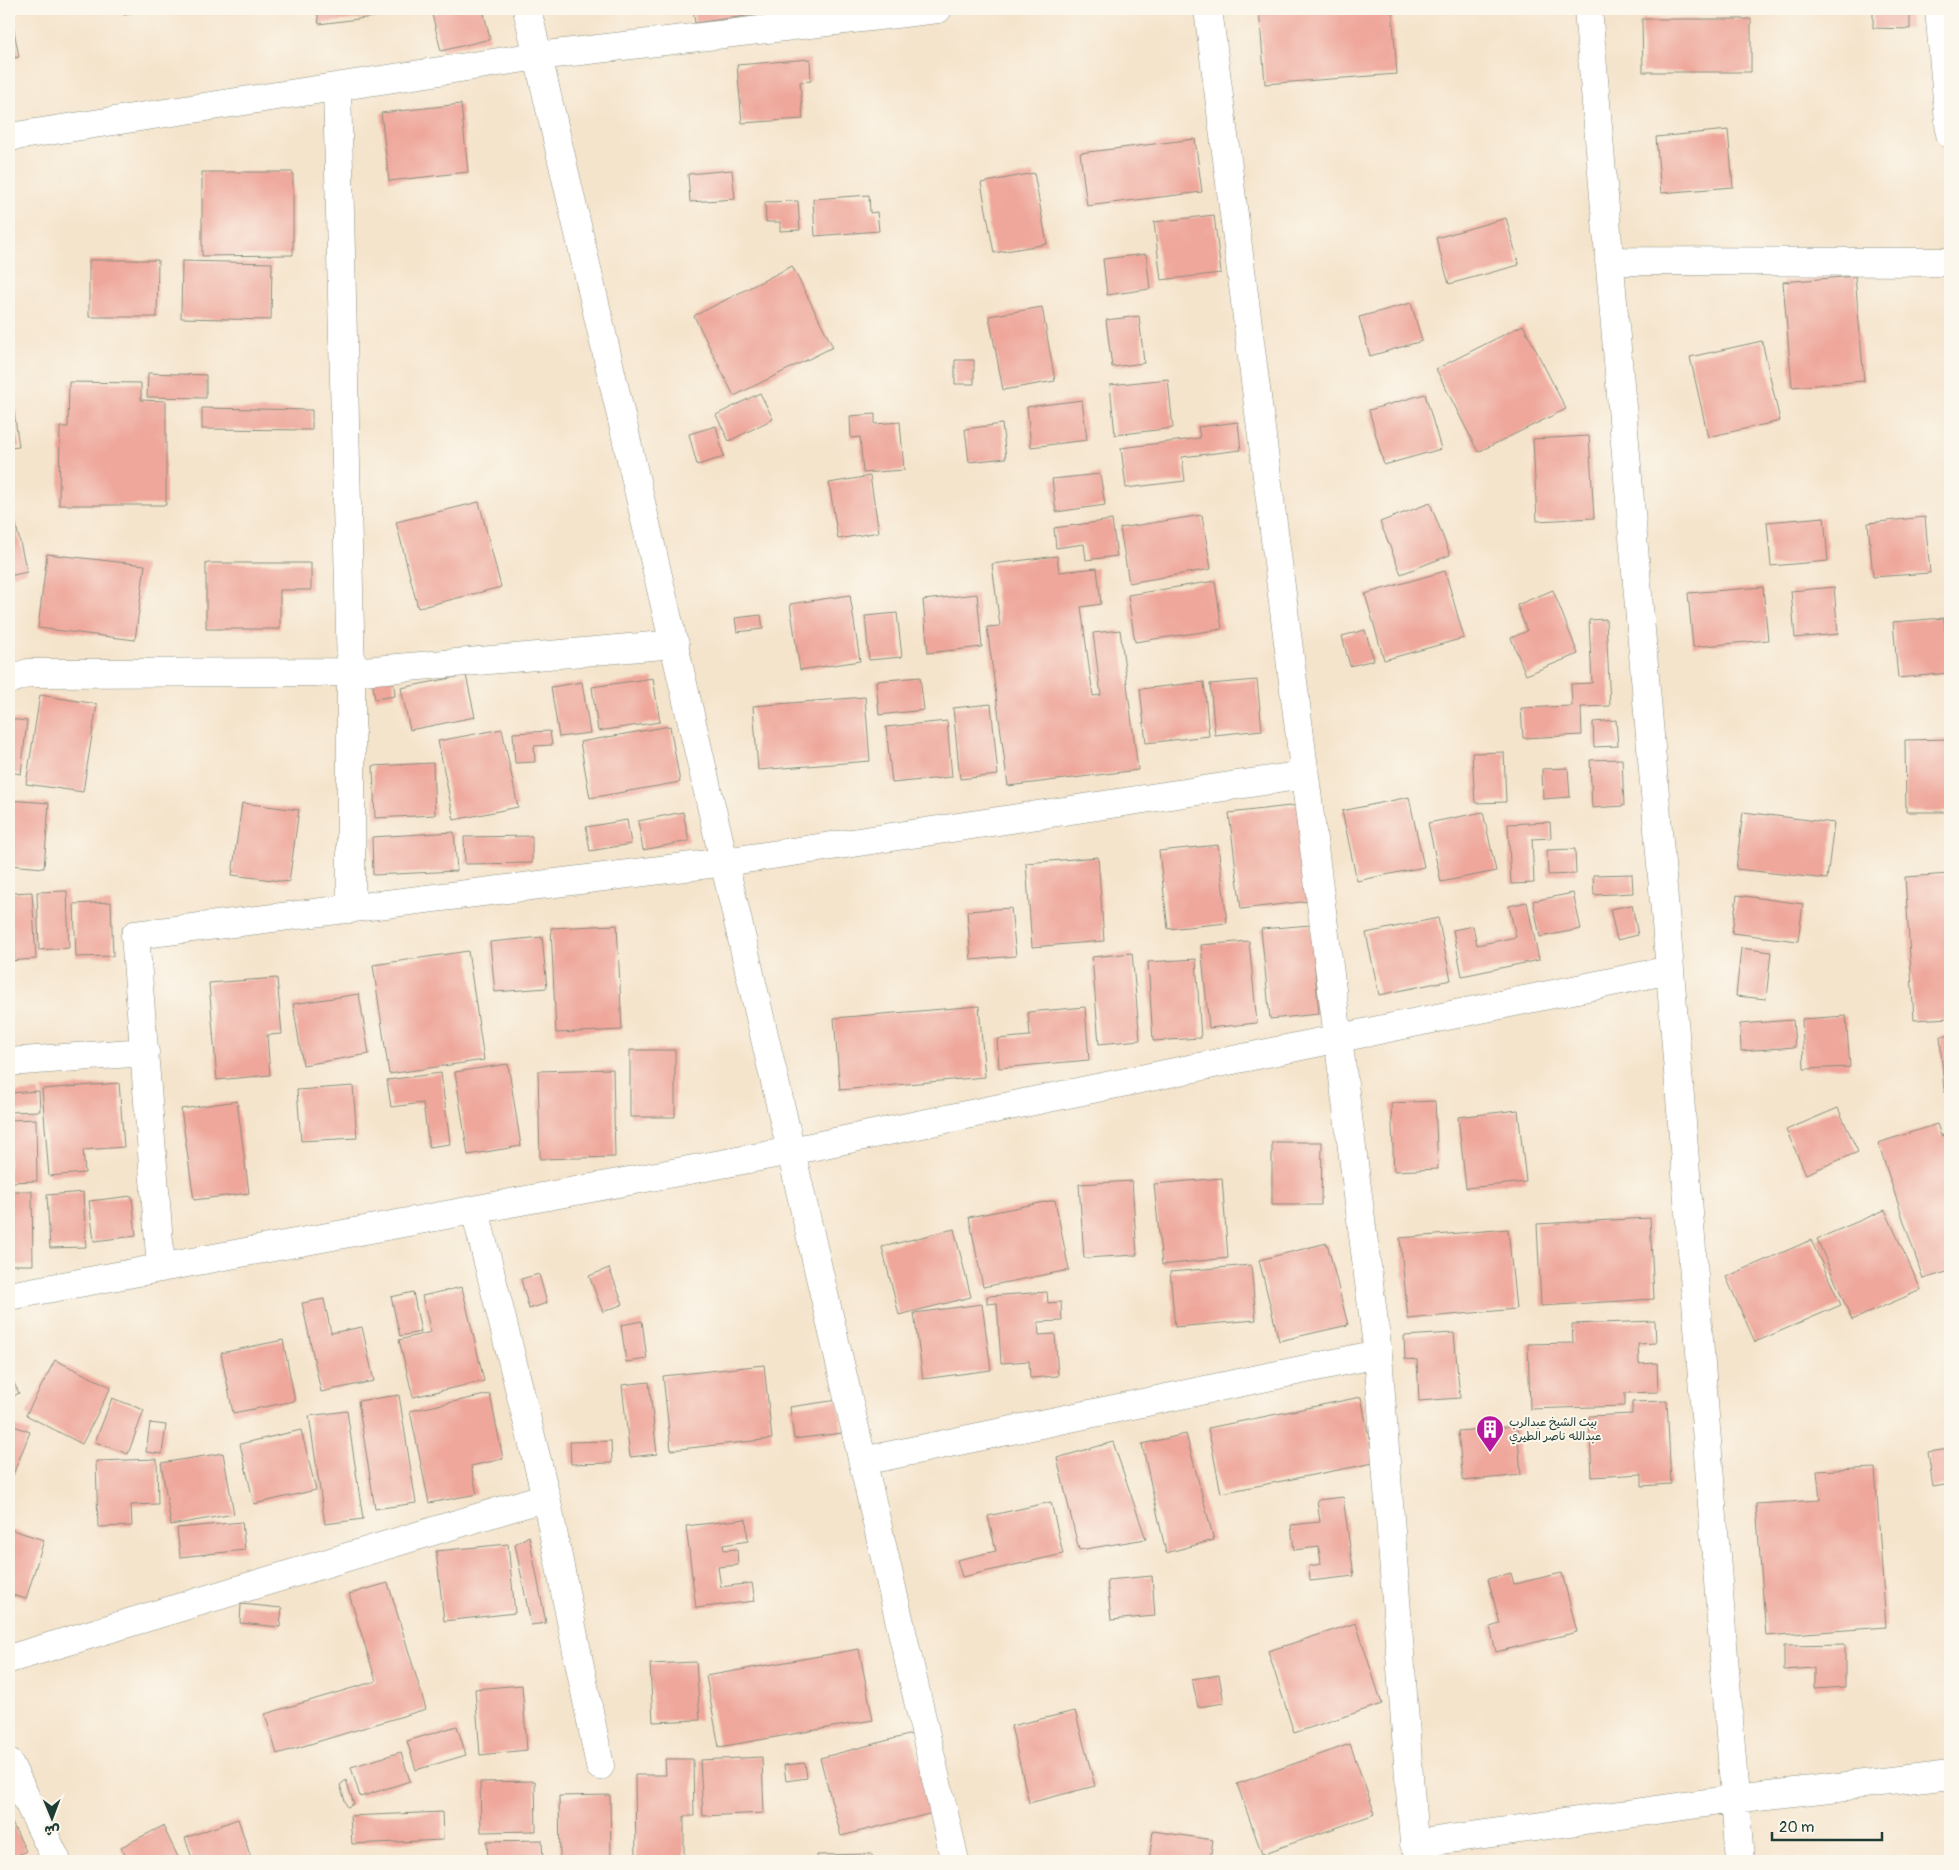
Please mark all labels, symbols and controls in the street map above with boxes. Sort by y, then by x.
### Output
building icon: بيت الشيخ عبدالرب عبدالله ناصر الطيري [1475,1414,1505,1453]
place label: بيت الشيخ عبدالرب عبدالله ناصر الطيري [1509,1415,1601,1445]
north arrow [28,1792,78,1842]
scale bar [1772,1810,1882,1842]
text: 20 m [1779,1818,1814,1837]
text: ش [44,1822,60,1839]

